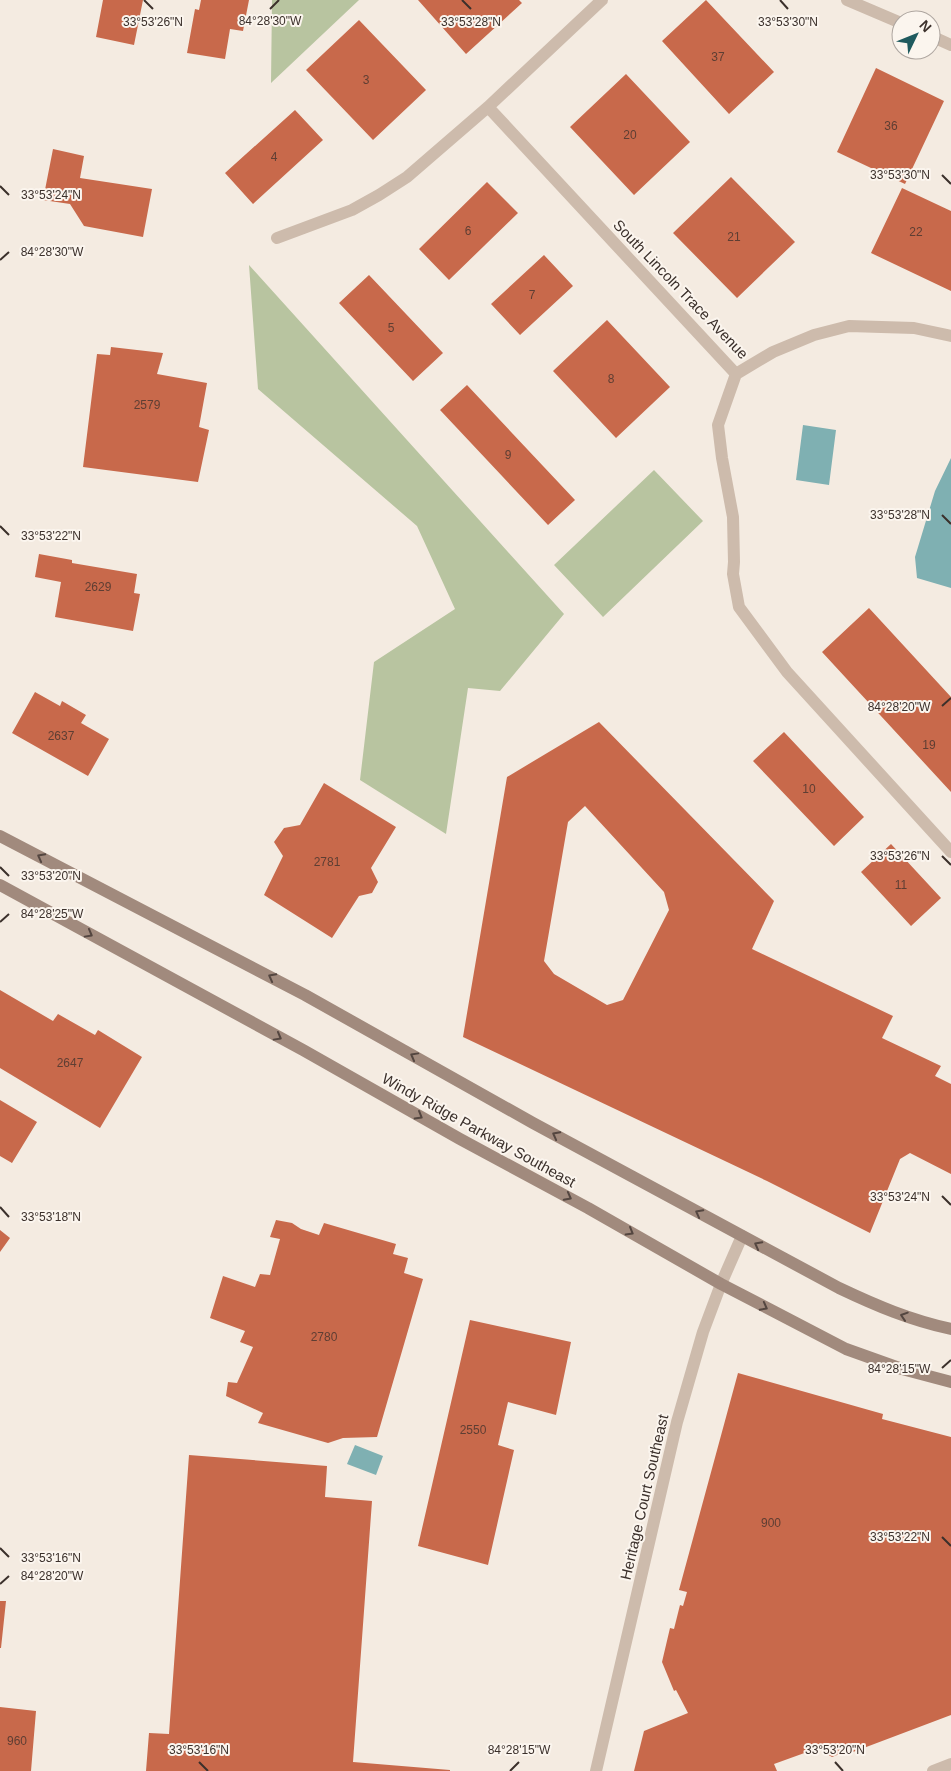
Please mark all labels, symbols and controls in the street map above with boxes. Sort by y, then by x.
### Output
north arrow [891,10,941,60]
text: 84°28'30"W [239,14,302,28]
text: 33°53'26"N [123,15,183,29]
text: 33°53'28"N [441,15,501,29]
text: 33°53'30"N [758,15,818,29]
text: N [916,17,935,35]
house number: 37 [711,50,725,64]
house number: 3 [363,73,370,87]
house number: 36 [884,119,898,133]
house number: 20 [623,128,637,142]
house number: 4 [271,150,278,164]
text: 33°53'30"N [870,168,930,182]
text: 33°53'24"N [21,188,81,202]
street label: South Lincoln Trace Avenue [610,216,752,362]
house number: 6 [465,224,472,238]
house number: 22 [909,225,923,239]
house number: 21 [727,230,741,244]
text: 84°28'30"W [21,245,84,259]
house number: 7 [529,288,536,302]
house number: 5 [388,321,395,335]
house number: 8 [608,372,615,386]
house number: 2579 [134,398,161,412]
house number: 9 [505,448,512,462]
text: 33°53'28"N [870,508,930,522]
text: 33°53'22"N [21,529,81,543]
house number: 2629 [85,580,112,594]
text: 84°28'20"W [868,700,931,714]
house number: 2637 [48,729,75,743]
house number: 19 [922,738,936,752]
house number: 10 [802,782,816,796]
text: 33°53'26"N [870,849,930,863]
one-way arrow [37,854,46,864]
house number: 2781 [314,855,341,869]
text: 33°53'20"N [21,869,81,883]
house number: 11 [895,878,908,892]
text: 84°28'25"W [21,907,84,921]
one-way arrow [84,927,93,937]
one-way arrow [268,973,277,983]
one-way arrow [272,1030,281,1040]
one-way arrow [410,1053,419,1063]
house number: 2647 [57,1056,84,1070]
street label: Windy Ridge Parkway Southeast [379,1070,579,1191]
one-way arrow [414,1110,423,1120]
one-way arrow [552,1132,561,1142]
text: 33°53'24"N [870,1190,930,1204]
one-way arrow [562,1191,571,1201]
one-way arrow [695,1209,704,1219]
text: 33°53'18"N [21,1210,81,1224]
one-way arrow [625,1226,634,1236]
one-way arrow [755,1241,764,1251]
one-way arrow [759,1301,768,1311]
one-way arrow [900,1312,909,1322]
house number: 2780 [311,1330,338,1344]
text: 84°28'15"W [868,1362,931,1376]
street label: Heritage Court Southeast [617,1412,672,1581]
house number: 2550 [460,1423,487,1437]
house number: 900 [761,1516,781,1530]
text: 33°53'22"N [870,1530,930,1544]
text: 33°53'16"N [21,1551,81,1565]
text: 84°28'20"W [21,1569,84,1583]
house number: 960 [7,1734,27,1748]
text: 33°53'16"N [169,1743,229,1757]
text: 84°28'15"W [488,1743,551,1757]
text: 33°53'20"N [805,1743,865,1757]

